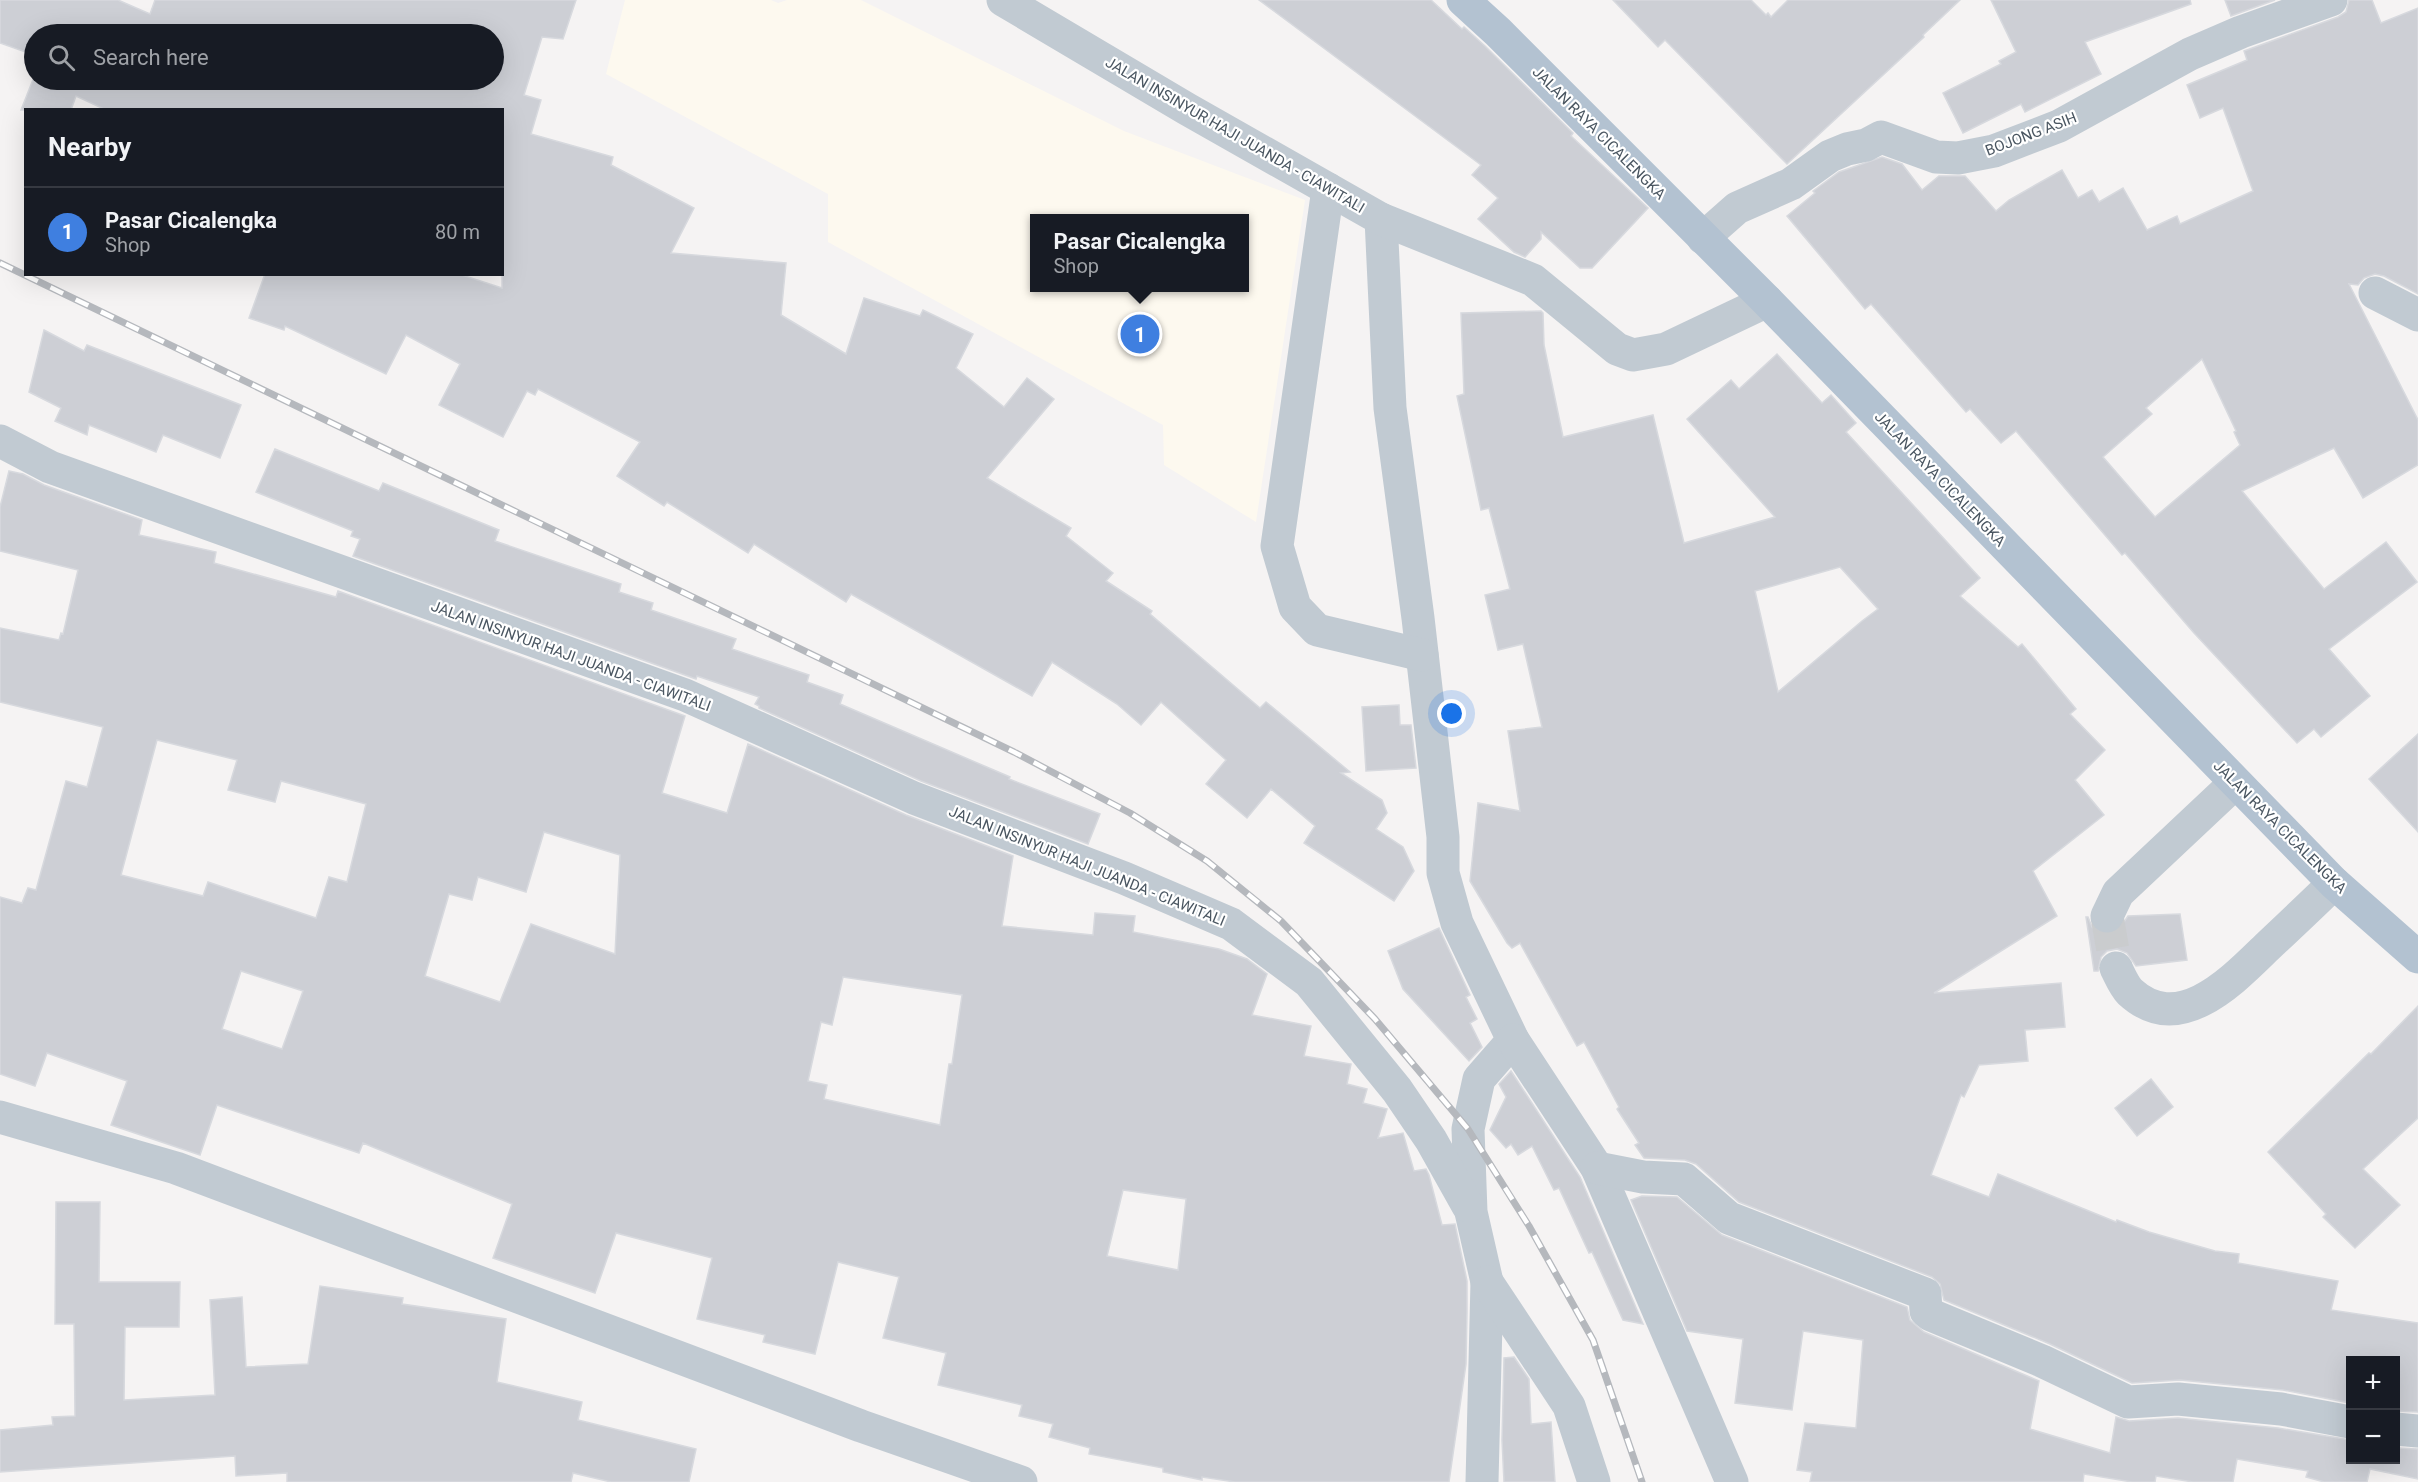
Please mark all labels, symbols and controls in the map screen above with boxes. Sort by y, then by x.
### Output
search box [24,24,504,90]
icon: search [45,41,78,74]
text: Search here [93,45,209,70]
street label: JALAN INSINYUR HAJI JUANDA - CIAWITALI [1102,53,1368,217]
street label: JALAN RAYA CICALENGKA [1529,63,1669,203]
street label: BOJONG ASIH [1983,108,2079,160]
text: Nearby [48,132,131,162]
text: Pasar Cicalengka [105,208,277,233]
popup [1030,214,1249,292]
text: 1 [62,220,73,244]
text: 80 m [435,220,480,244]
text: Pasar Cicalengka [1053,229,1226,254]
text: Shop [105,233,151,257]
text: Shop [1053,254,1099,278]
pin: 1 [1120,312,1160,356]
street label: JALAN RAYA CICALENGKA [1871,408,2009,550]
street label: JALAN INSINYUR HAJI JUANDA - CIAWITALI [429,597,713,715]
your location [1437,699,1466,728]
street label: JALAN RAYA CICALENGKA [2210,757,2350,897]
street label: JALAN INSINYUR HAJI JUANDA - CIAWITALI [946,802,1228,930]
map controls [2346,1356,2400,1464]
button: + [2346,1356,2400,1410]
button: − [2346,1410,2400,1464]

